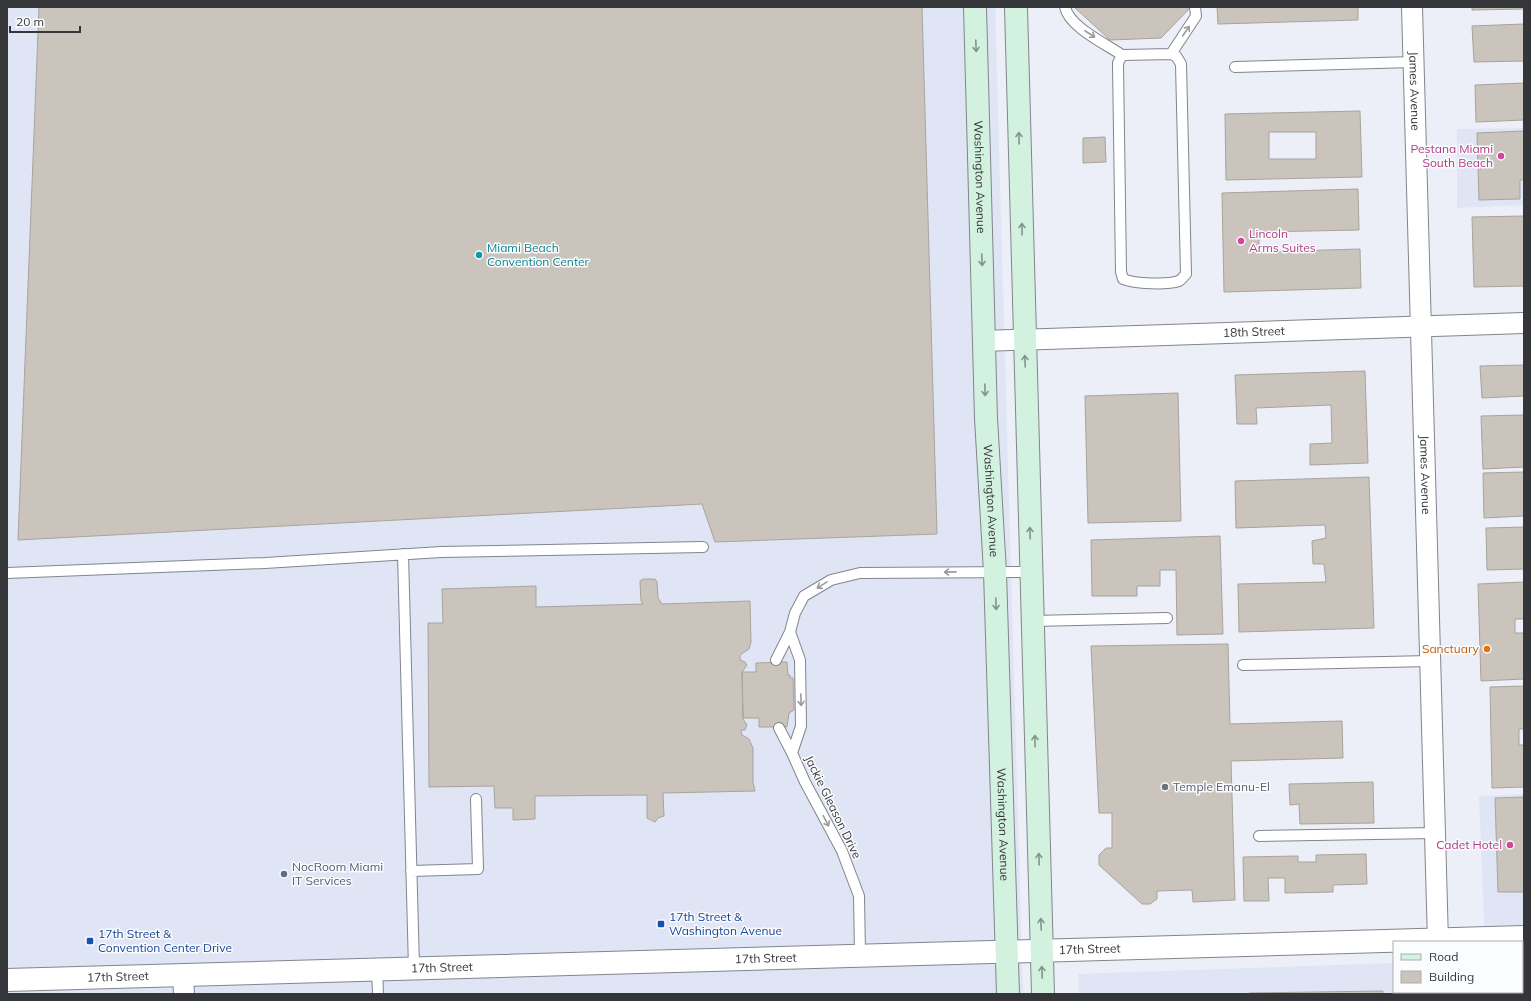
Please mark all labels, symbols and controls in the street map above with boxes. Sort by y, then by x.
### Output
scale bar [10,8,80,34]
text: 20 m [16,14,44,29]
one-way arrow [1182,26,1190,37]
one-way arrow [1084,30,1095,38]
one-way arrow [972,39,980,52]
street label: James Avenue [1406,51,1423,131]
street label: Washington Avenue [971,120,989,234]
one-way arrow [1016,132,1023,145]
place label: Pestana Miami South Beach [1411,141,1493,170]
marker: Pestana Miami South Beach [1496,151,1506,161]
one-way arrow [1018,223,1025,236]
place label: Lincoln Arms Suites [1249,226,1316,255]
marker: Lincoln Arms Suites [1236,236,1246,246]
place label: Miami Beach Convention Center [487,240,590,269]
marker: Miami Beach Convention Center [474,250,484,260]
one-way arrow [978,253,986,266]
street label: 18th Street [1223,323,1285,340]
one-way arrow [1021,355,1028,368]
one-way arrow [982,383,989,396]
street label: James Avenue [1417,435,1434,515]
street label: Washington Avenue [981,444,1002,558]
one-way arrow [1026,527,1034,540]
one-way arrow [944,569,957,576]
one-way arrow [816,582,828,590]
one-way arrow [992,597,999,610]
place label: Sanctuary [1422,641,1480,656]
marker: Sanctuary [1482,644,1492,654]
one-way arrow [797,693,805,706]
one-way arrow [1031,735,1039,748]
street label: Jackie Gleason Drive [802,753,865,861]
street label: Washington Avenue [994,768,1013,881]
place label: Temple Emanu-El [1173,779,1270,794]
marker: Temple Emanu-El [1160,782,1170,792]
one-way arrow [823,815,830,827]
place label: Cadet Hotel [1436,837,1502,852]
marker: Cadet Hotel [1505,840,1515,850]
one-way arrow [1035,853,1043,866]
place label: NocRoom Miami IT Services [292,859,383,888]
marker: NocRoom Miami IT Services [279,869,289,879]
place label: 17th Street & Washington Avenue [669,909,782,938]
one-way arrow [1037,918,1045,931]
marker: 17th Street & Washington Avenue [656,919,666,929]
place label: 17th Street & Convention Center Drive [98,926,232,955]
marker: 17th Street & Convention Center Drive [85,936,95,946]
street label: 17th Street [1058,940,1121,957]
legend [1393,941,1523,993]
text: Road [1429,949,1458,964]
street label: 17th Street [734,950,797,966]
street label: 17th Street [411,959,473,976]
one-way arrow [1039,966,1046,979]
street label: 17th Street [87,968,149,985]
text: Building [1429,969,1474,984]

